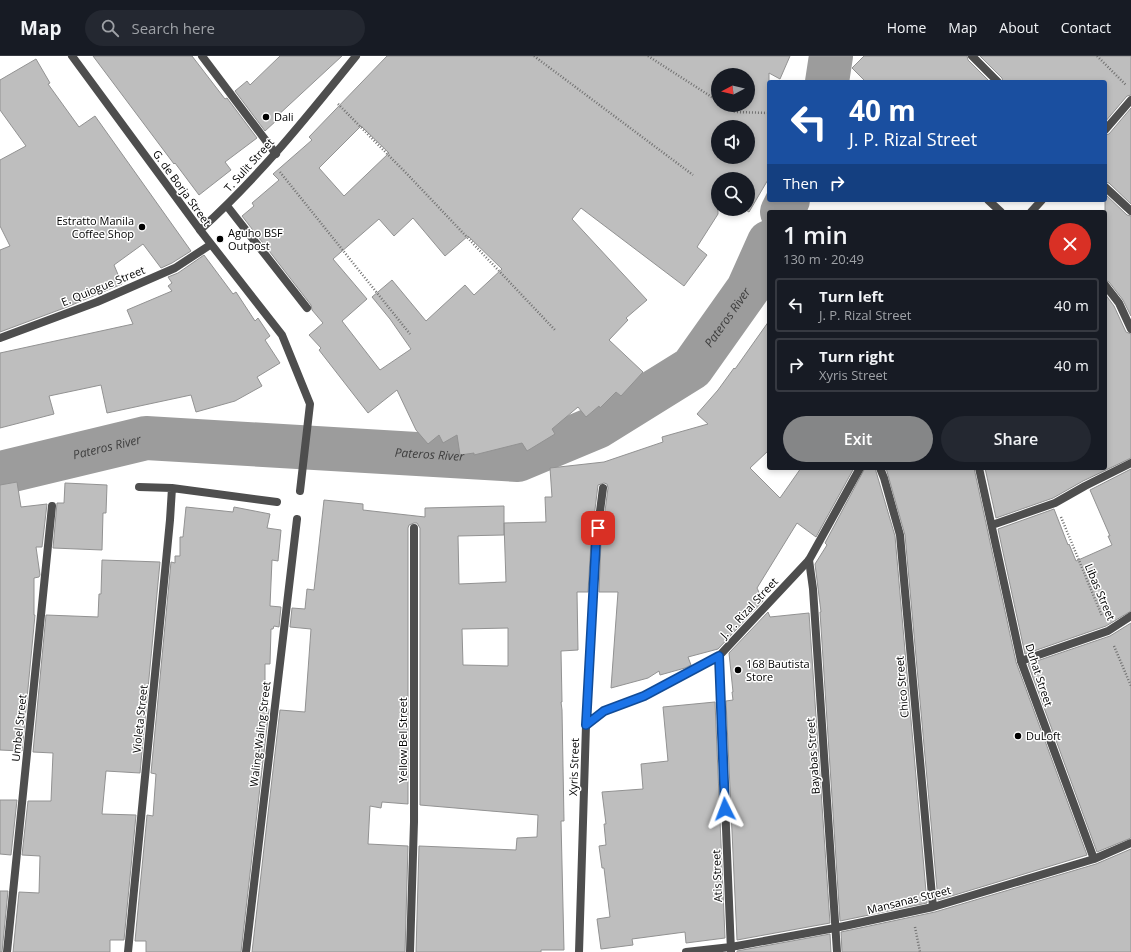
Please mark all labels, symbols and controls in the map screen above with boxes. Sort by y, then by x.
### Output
search box [85,10,365,46]
text: Map [20,15,61,41]
icon: search [99,17,121,39]
text: Search here [131,18,215,38]
text: Home [887,18,926,37]
text: Map [948,18,977,37]
text: About [999,18,1039,37]
text: Contact [1061,18,1111,37]
north arrow [711,68,755,112]
map controls [711,68,755,216]
text: 40 m [849,91,916,129]
icon: left [783,96,835,148]
place label: Dali [274,109,294,124]
marker: Dali [261,112,271,122]
button: sound [711,120,755,164]
text: J. P. Rizal Street [849,127,977,151]
street label: T. Sulit Street [220,134,277,195]
street label: G. de Borja Street [150,147,215,229]
button: search [711,172,755,216]
icon: right [826,172,848,194]
text: Then [783,173,818,193]
place label: Estratto Manila Coffee Shop [56,213,134,241]
text: 1 min [783,218,848,251]
marker: Estratto Manila Coffee Shop [137,222,147,232]
button: close [1049,223,1091,265]
place label: Aguho BSF Outpost [228,225,283,253]
marker: Aguho BSF Outpost [215,234,225,244]
text: 130 m · 20:49 [783,250,864,268]
street label: E. Quiogue Street [59,262,147,309]
water label: Pateros River [700,283,755,351]
text: Turn left [819,286,884,306]
icon: left [785,294,807,316]
text: 40 m [1054,295,1089,315]
text: J. P. Rizal Street [819,306,912,324]
text: Turn right [819,346,894,366]
icon: right [785,354,807,376]
text: 40 m [1054,355,1089,375]
text: Xyris Street [819,366,888,384]
button: Exit [783,416,933,462]
button: Share [941,416,1091,462]
water label: Pateros River [71,430,144,463]
water label: Pateros River [394,444,466,465]
pin [581,511,615,545]
icon: arrive [587,517,609,539]
street label: Libas Street [1082,561,1119,623]
street label: J. P. Rizal Street [716,574,781,642]
street label: Duhat Street [1022,642,1057,708]
street label: Chico Street [891,655,912,719]
place label: 168 Bautista Store [746,656,810,684]
marker: 168 Bautista Store [733,665,743,675]
street label: Waling-Waling Street [246,680,273,788]
street label: Violeta Street [128,684,151,754]
street label: Umbel Street [8,694,29,762]
street label: Yellow Bel Street [395,697,410,783]
street label: Bayabas Street [802,717,823,795]
place label: DuLoft [1026,728,1061,743]
marker: DuLoft [1013,731,1023,741]
street label: Xyris Street [565,738,582,796]
position arrow [704,788,746,830]
street label: Atis Street [708,849,725,903]
street label: Mansanas Street [865,882,952,917]

